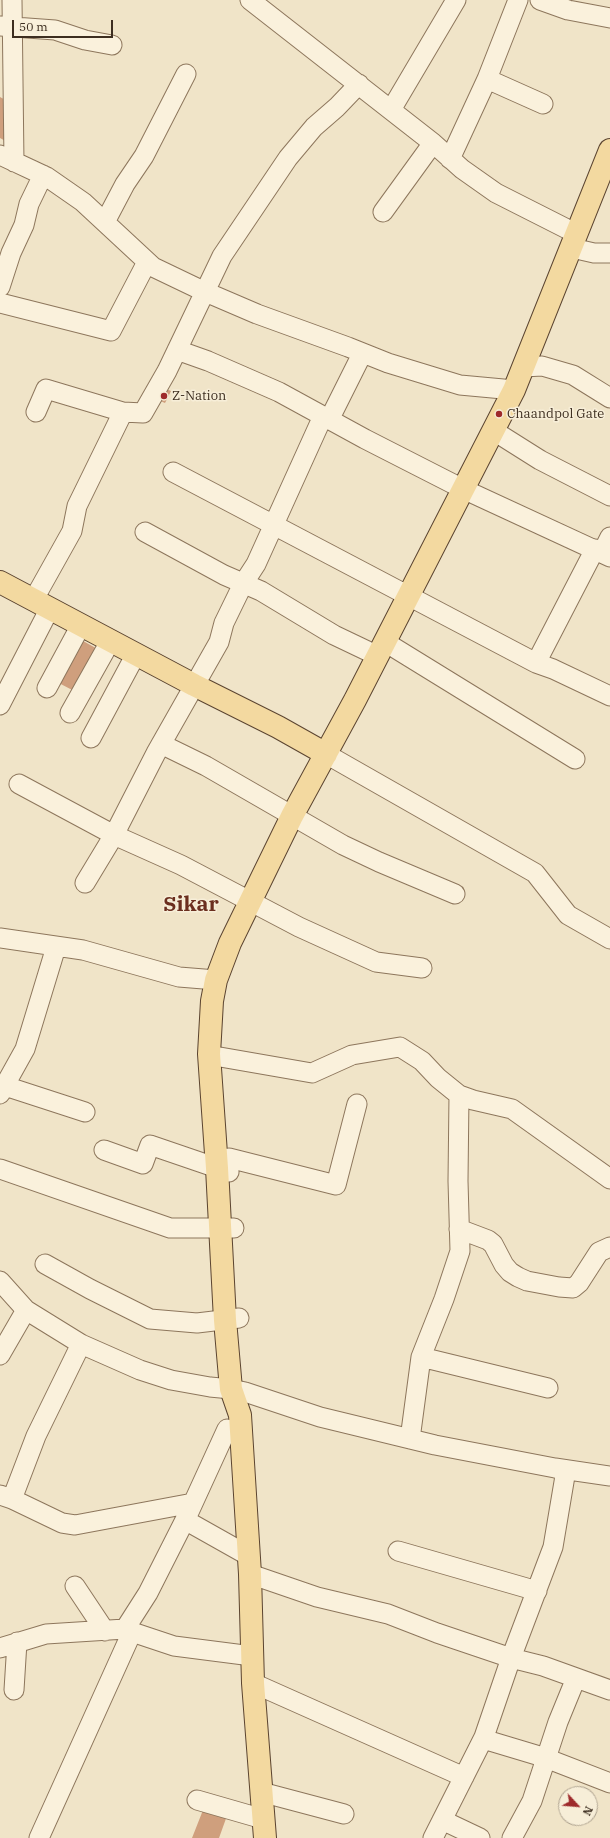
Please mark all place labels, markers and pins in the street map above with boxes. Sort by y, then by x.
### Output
place label: Z-Nation [172,388,226,404]
marker: Z-Nation [159,391,169,401]
place label: Chaandpol Gate [507,406,604,422]
marker: Chaandpol Gate [494,409,504,419]

